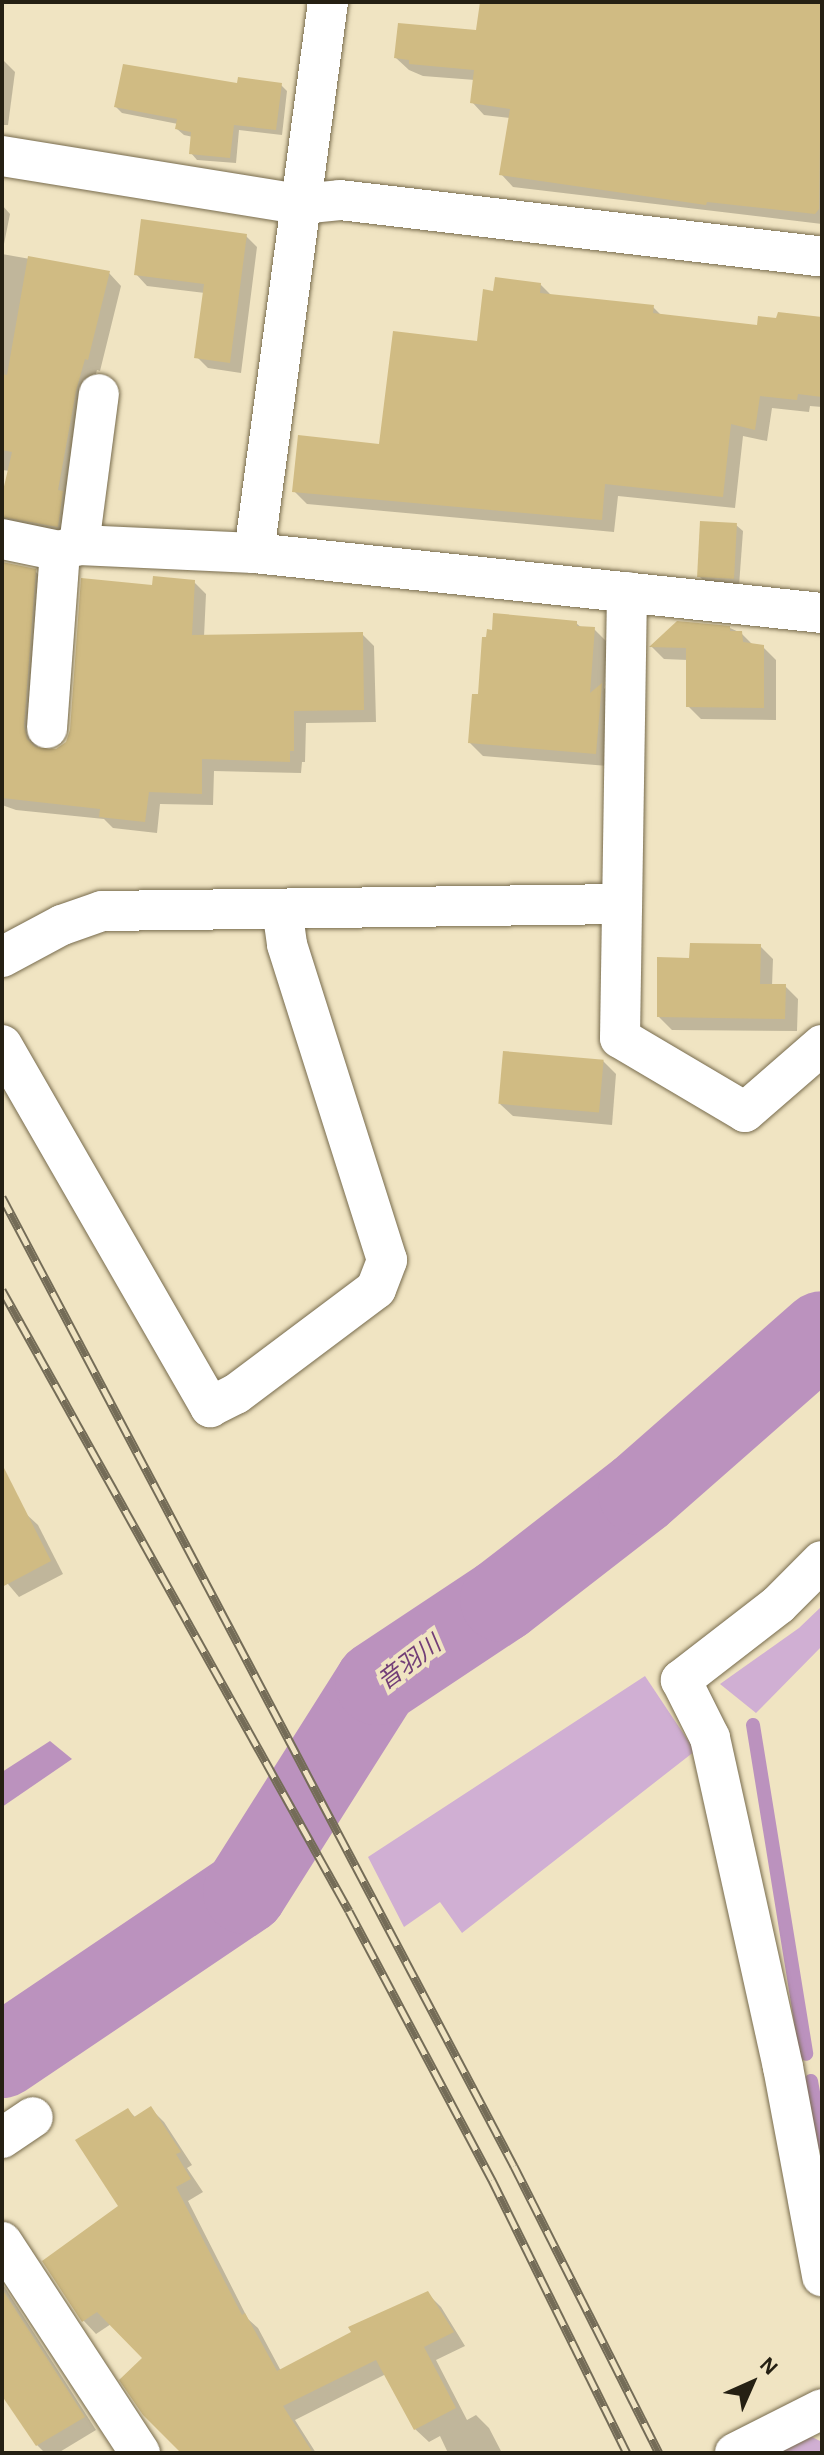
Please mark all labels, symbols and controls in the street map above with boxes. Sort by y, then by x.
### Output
water label: 音羽川 [373,1631,447,1697]
north arrow [712,2343,792,2423]
text: N [756,2353,782,2379]

